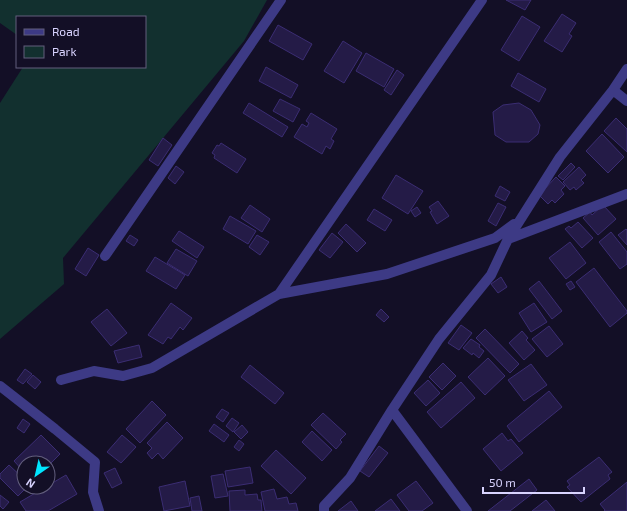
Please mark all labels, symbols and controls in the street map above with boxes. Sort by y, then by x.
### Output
legend [16,16,146,68]
text: Road [52,24,80,38]
text: Park [52,44,77,58]
north arrow [16,455,56,495]
scale bar [483,469,584,495]
text: 50 m [489,475,516,489]
text: N [23,476,37,491]

